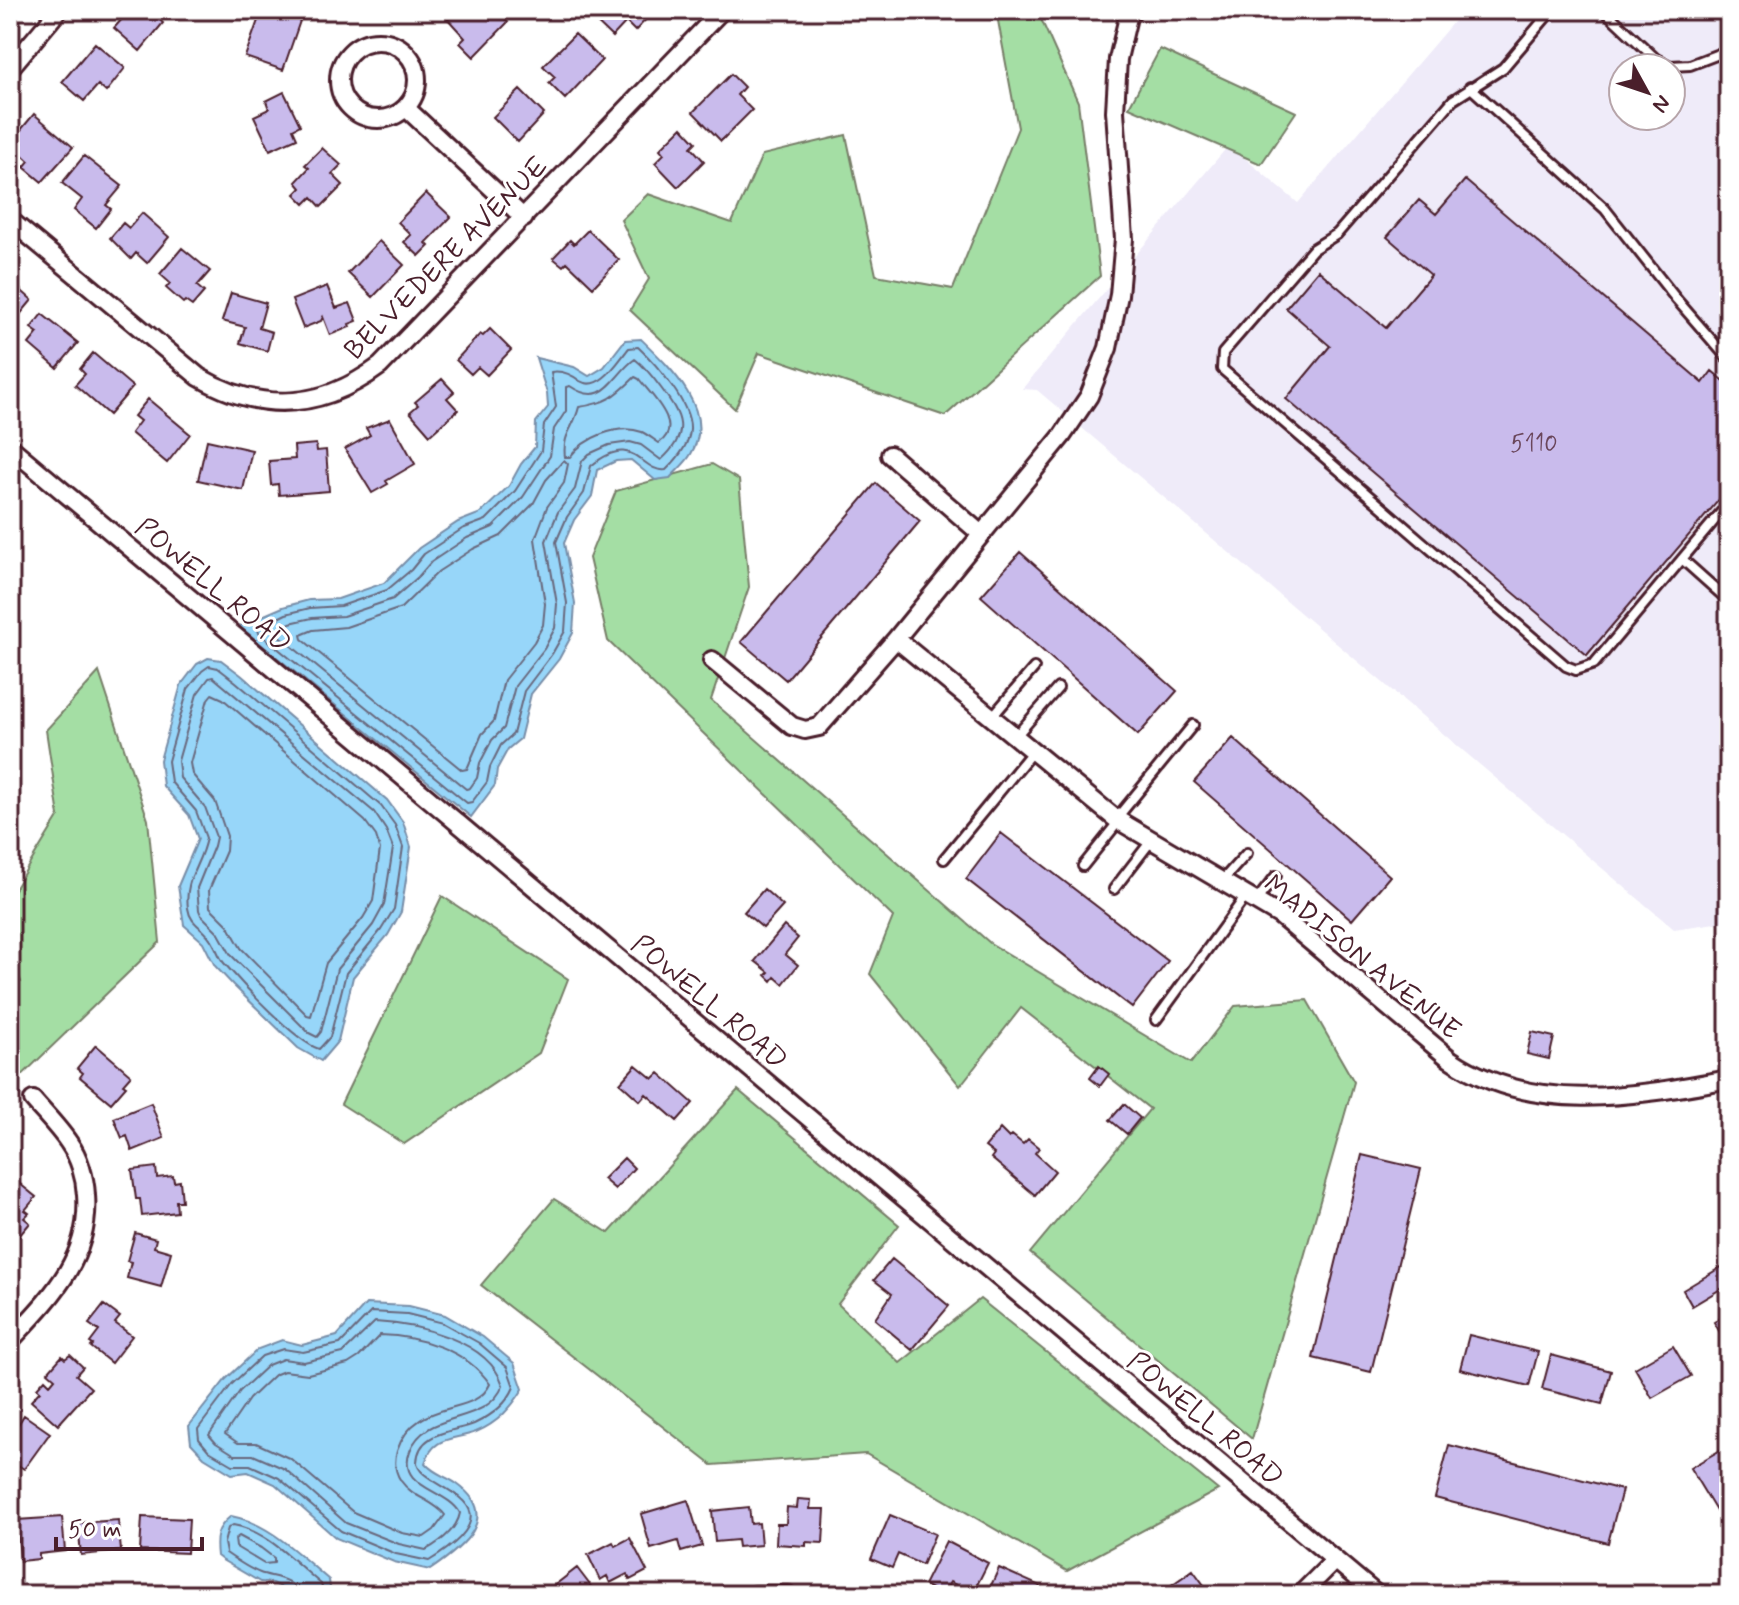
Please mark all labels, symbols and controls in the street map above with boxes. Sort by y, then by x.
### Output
north arrow [1607,52,1687,132]
text: N [1645,89,1676,118]
street label: BELVEDERE AVENUE [337,149,557,369]
house number: 5110 [1510,429,1558,460]
street label: POWELL ROAD [127,510,298,662]
street label: MADISON AVENUE [1255,867,1468,1049]
street label: POWELL ROAD [623,927,794,1079]
street label: POWELL ROAD [1119,1344,1290,1496]
scale bar [56,1501,202,1551]
text: 50 m [68,1515,122,1546]

